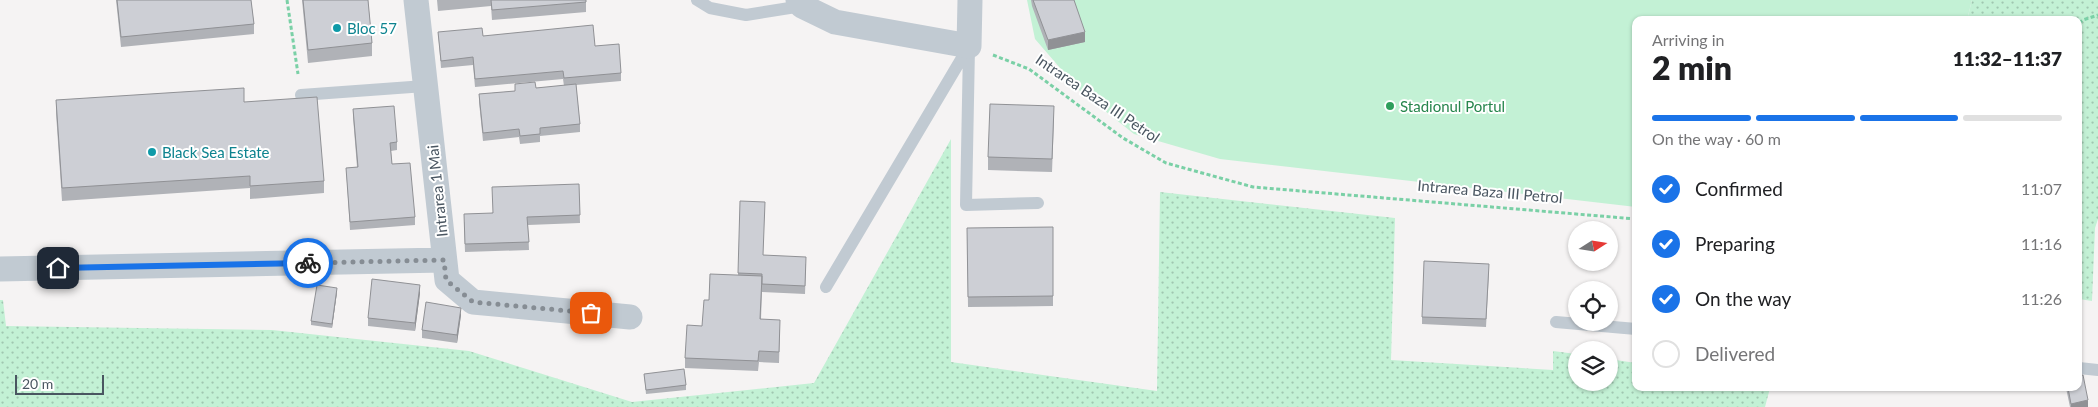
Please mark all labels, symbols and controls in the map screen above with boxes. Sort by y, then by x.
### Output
place label: Bloc 57 [347,19,397,37]
marker: Bloc 57 [331,22,343,34]
text: Arriving in [1652,30,1725,49]
text: 11:32–11:37 [1953,47,2062,70]
text: 2 min [1652,48,1732,87]
street label: Intrarea Baza III Petrol [1033,50,1163,146]
place label: Stadionul Portul [1400,97,1505,115]
marker: Stadionul Portul [1384,100,1396,112]
text: On the way · 60 m [1652,129,1781,148]
place label: Black Sea Estate [162,143,270,161]
street label: Intrarea 1 Mai [423,144,451,238]
marker: Black Sea Estate [146,146,158,158]
icon: check [1652,175,1680,203]
street label: Intrarea Baza III Petrol [1417,176,1563,206]
text: Confirmed [1695,177,1783,200]
text: 11:07 [2021,179,2062,198]
north arrow [1568,221,1618,271]
map controls [1568,221,1618,391]
icon: check [1652,230,1680,258]
text: Preparing [1695,232,1775,255]
text: 11:16 [2021,234,2062,253]
courier [283,238,333,288]
pin [37,247,79,289]
icon: bike [294,249,322,277]
icon: home [44,254,72,282]
button: locate [1568,281,1618,331]
icon: check [1652,285,1680,313]
text: On the way [1695,287,1791,310]
text: 11:26 [2021,289,2062,308]
pin [570,292,612,334]
icon: bag [577,299,605,327]
button: layers [1568,341,1618,391]
text: Delivered [1695,342,1775,365]
scale bar [15,372,104,395]
text: 20 m [22,375,53,392]

